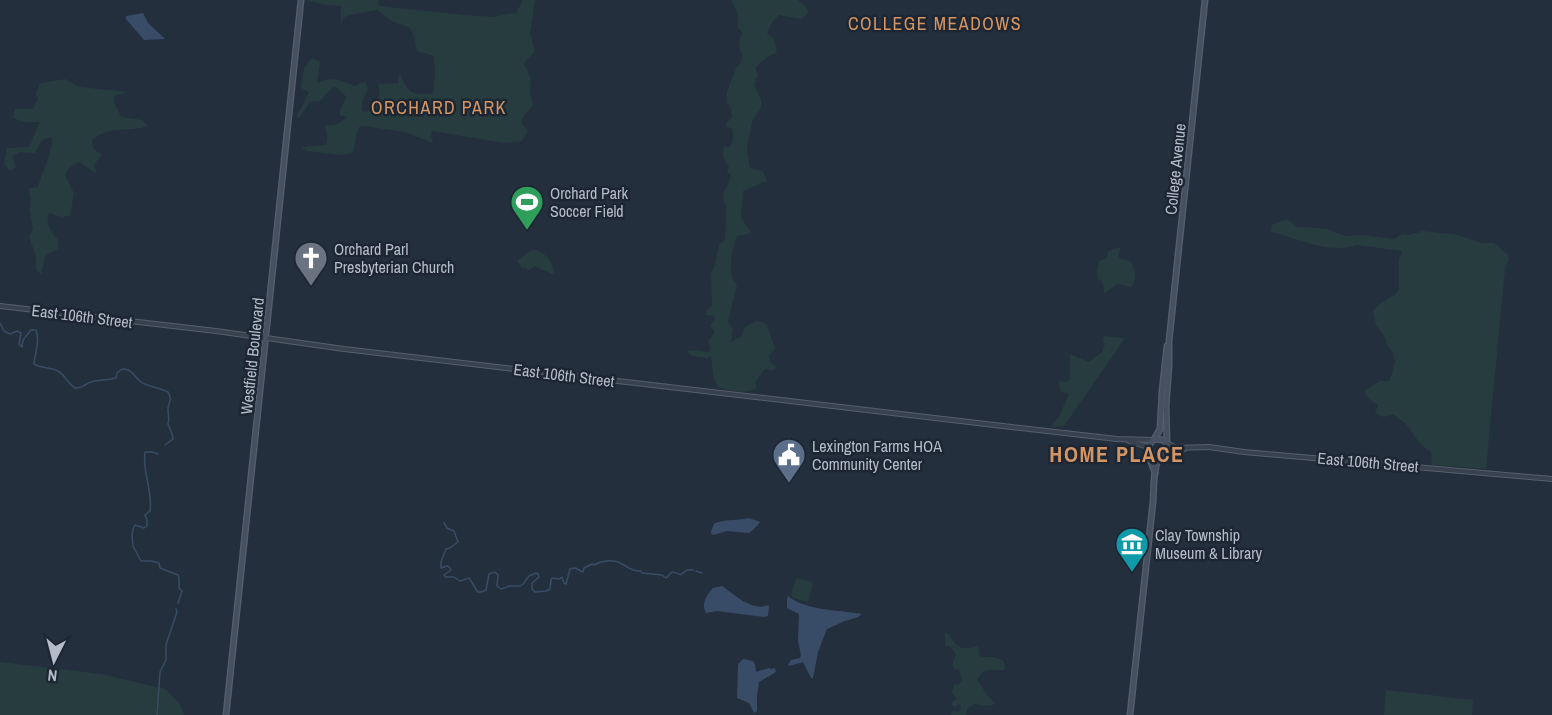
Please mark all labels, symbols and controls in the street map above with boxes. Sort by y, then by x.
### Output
district label: COLLEGE MEADOWS [848,11,1022,36]
district label: ORCHARD PARK [371,95,507,120]
street label: College Avenue [1159,122,1191,216]
place label: Orchard Park Soccer Field [550,182,628,222]
sports icon: Orchard Park Soccer Field [509,184,545,231]
place label: Orchard Parl Presbyterian Church [334,238,454,278]
church icon: Orchard Parl Presbyterian Church [293,240,329,287]
street label: Westfield Boulevard [235,297,269,415]
street label: East 106th Street [30,299,134,333]
street label: East 106th Street [512,358,616,392]
place label: Lexington Farms HOA Community Center [812,435,942,475]
public building icon: Lexington Farms HOA Community Center [771,437,807,484]
district label: HOME PLACE [1049,439,1185,469]
street label: East 106th Street [1317,447,1420,477]
place label: Clay Township Museum & Library [1155,524,1263,564]
museum icon: Clay Township Museum & Library [1114,526,1150,573]
north arrow [24,631,84,691]
text: N [47,664,58,687]

